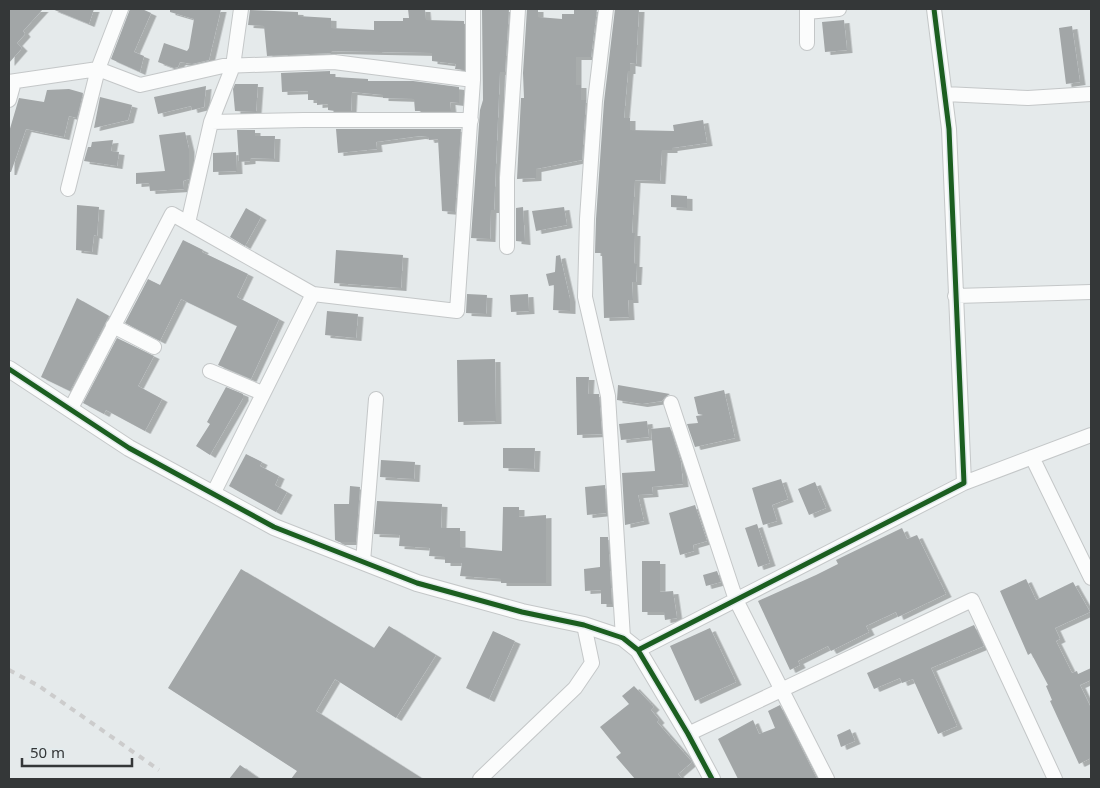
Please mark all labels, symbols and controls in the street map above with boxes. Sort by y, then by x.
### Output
scale bar [22,736,132,768]
text: 50 m [30,742,65,762]

